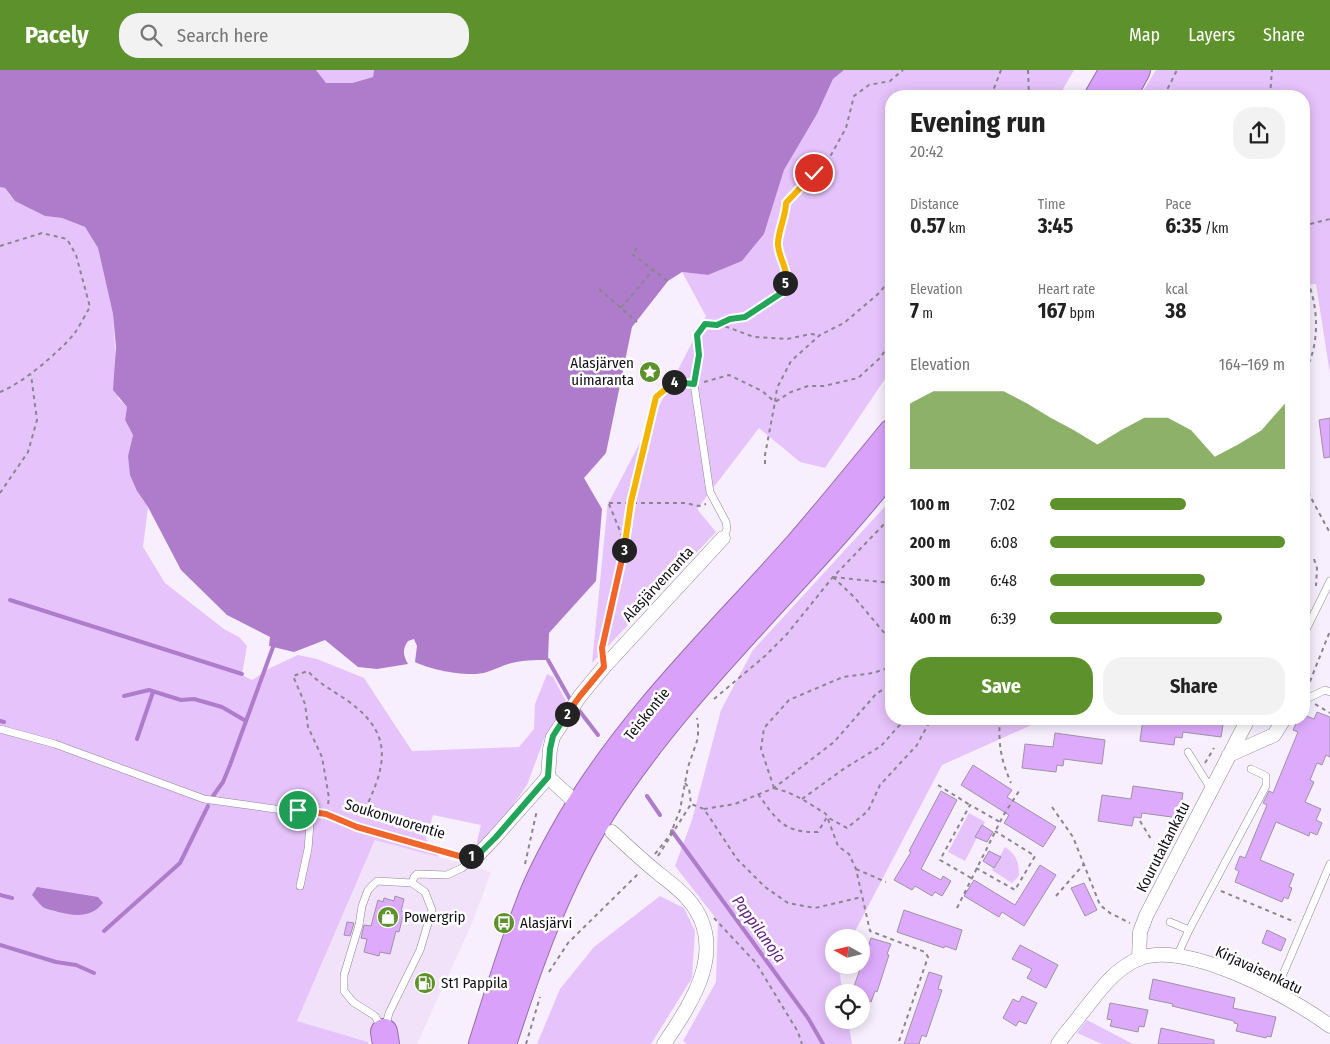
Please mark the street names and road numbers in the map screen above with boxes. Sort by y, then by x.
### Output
street label: Alasjärvenranta [619,543,697,625]
street label: Teiskontie [620,684,674,744]
street label: Soukonvuorentie [342,795,448,843]
street label: Kourutaltankatu [1132,799,1194,895]
street label: Kirjavaisenkatu [1213,942,1305,998]

